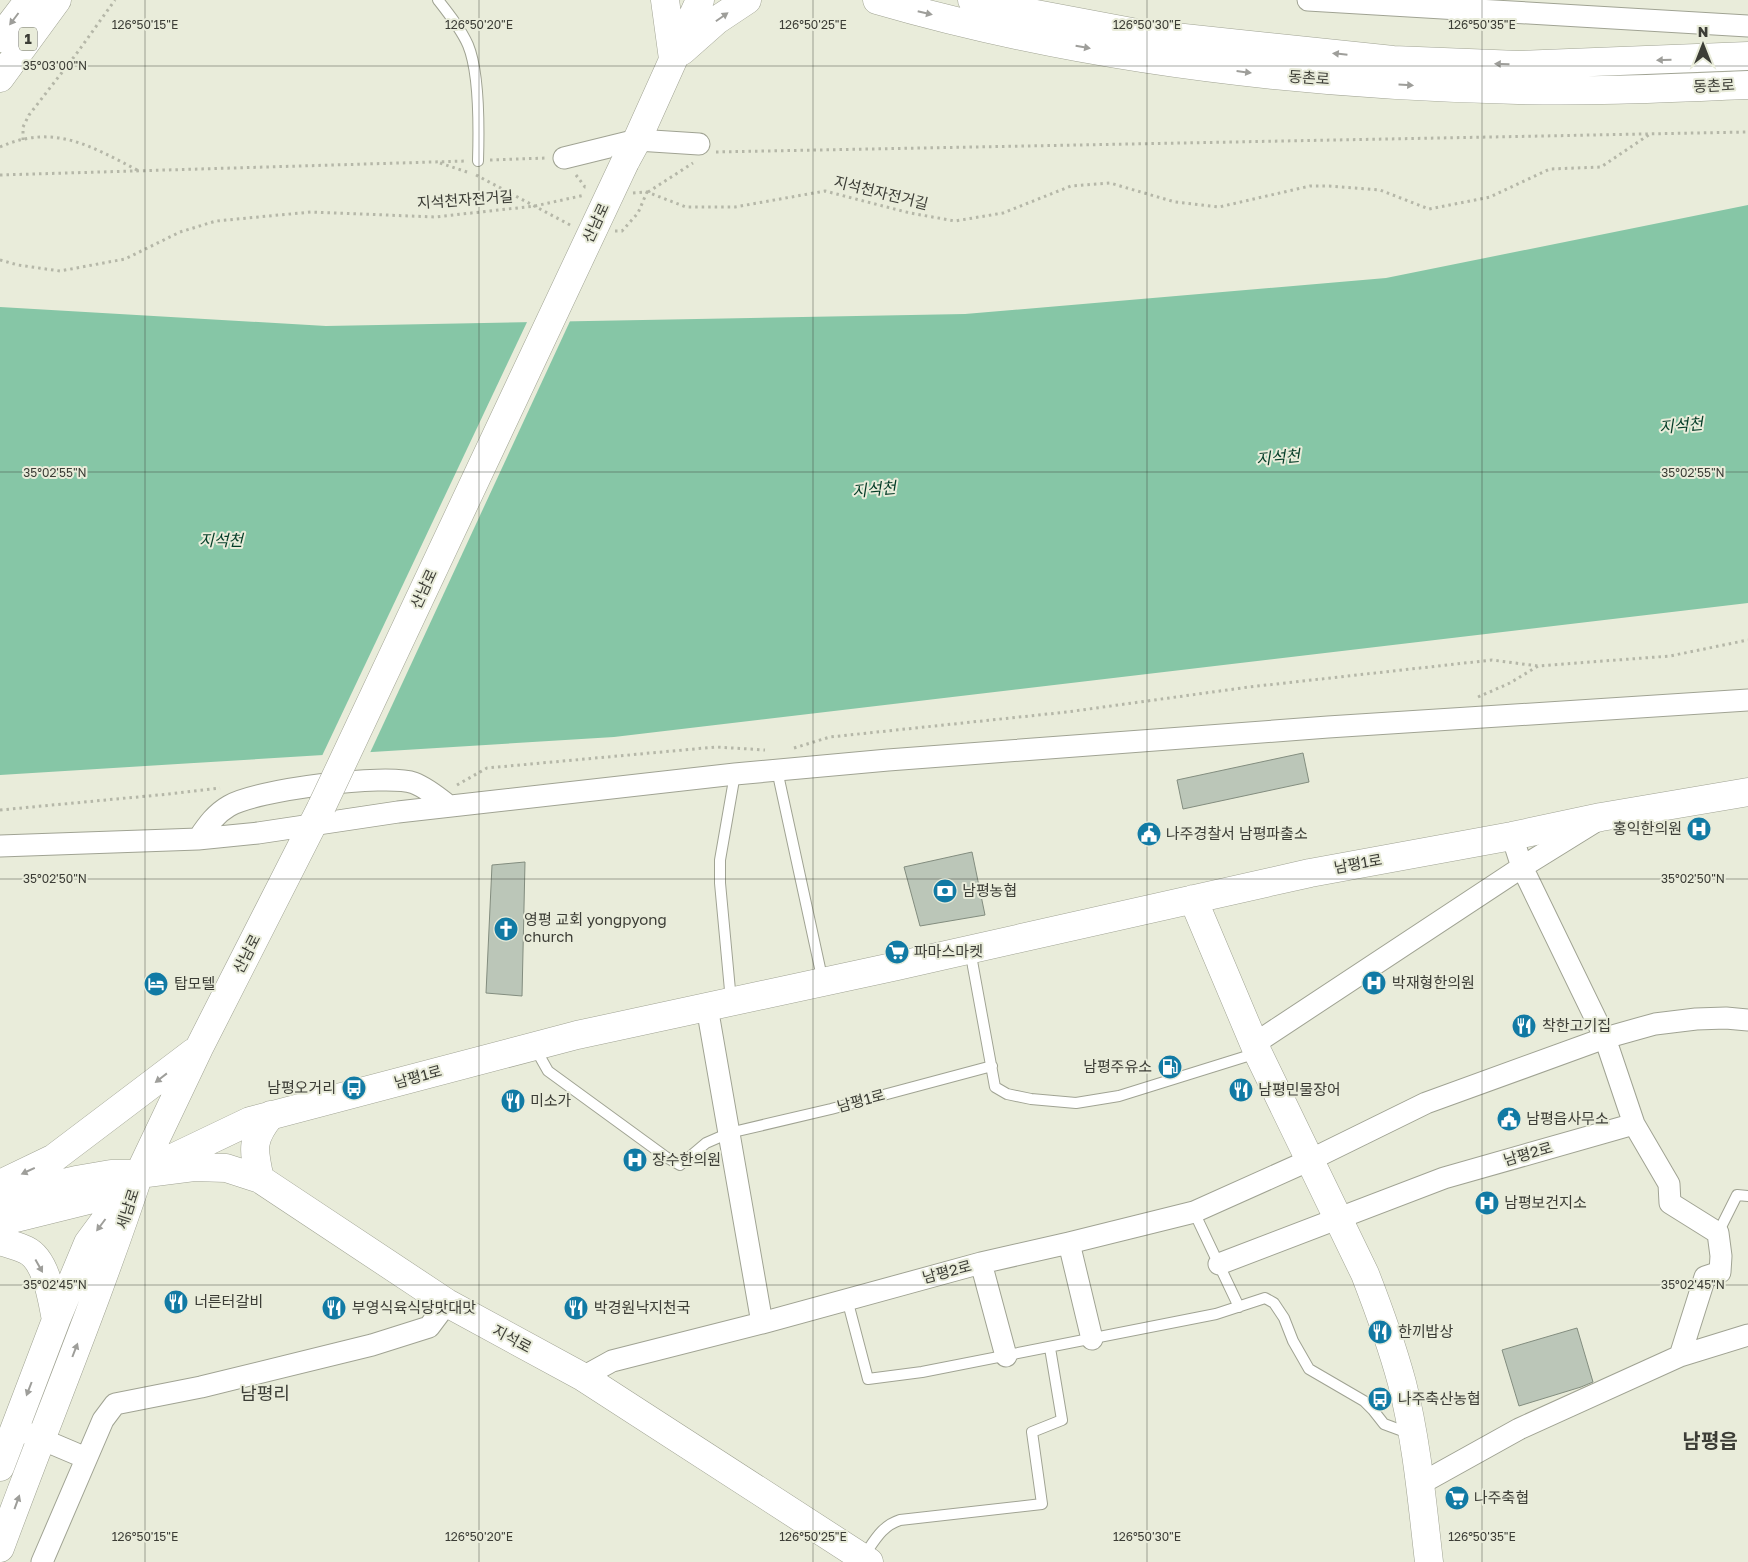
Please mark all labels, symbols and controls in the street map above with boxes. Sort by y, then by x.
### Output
one-way arrow [917,9,932,17]
one-way arrow [9,12,20,25]
one-way arrow [715,12,729,22]
text: 126°50'15"E [112,17,178,32]
text: 126°50'20"E [445,17,513,32]
text: 126°50'25"E [779,17,847,32]
text: 126°50'30"E [1113,17,1181,32]
text: 126°50'35"E [1448,17,1516,32]
north arrow [1678,20,1728,70]
text: N [1698,23,1708,40]
road number: 1 [19,28,37,50]
one-way arrow [1076,43,1092,51]
one-way arrow [1332,50,1348,58]
one-way arrow [1656,57,1672,65]
text: 35°03'00"N [23,58,87,73]
one-way arrow [1494,60,1510,68]
street label: 동촌로 [1288,67,1330,87]
one-way arrow [1236,68,1252,76]
street label: 동촌로 [1693,75,1735,95]
one-way arrow [1398,81,1414,89]
street label: 지석천자전거길 [832,172,930,212]
street label: 지석천자전거길 [416,187,514,211]
street label: 산남로 [578,200,612,245]
water label: 지석천 [1658,413,1706,437]
water label: 지석천 [1255,445,1303,469]
text: 35°02'55"N [23,465,87,480]
text: 35°02'55"N [1661,465,1725,480]
water label: 지석천 [851,477,899,501]
water label: 지석천 [199,530,245,550]
street label: 산남로 [406,566,440,611]
hospital icon: 홍익한의원 [1686,816,1712,842]
place label: 홍익한의원 [1613,819,1682,837]
public building icon: 나주경찰서 남평파출소 [1136,821,1162,847]
place label: 나주경찰서 남평파출소 [1166,824,1308,842]
street label: 남평1로 [1332,850,1383,876]
text: 35°02'50"N [23,871,87,886]
text: 35°02'50"N [1661,871,1725,886]
bank icon: 남평농협 [932,878,958,904]
place label: 남평농협 [962,881,1017,899]
place label: 영평 교회 yongpyong church [524,910,667,945]
church icon: 영평 교회 yongpyong church [493,916,519,942]
street label: 산남로 [229,931,264,976]
supermarket icon: 파마스마켓 [884,939,910,965]
place label: 파마스마켓 [914,942,983,960]
hospital icon: 박재형한의원 [1361,970,1387,996]
hotel icon: 탑모텔 [143,971,169,997]
place label: 박재형한의원 [1392,973,1475,991]
place label: 탑모텔 [174,974,215,992]
restaurant icon: 착한고기집 [1511,1013,1537,1039]
place label: 착한고기집 [1542,1016,1611,1034]
fuel station icon: 남평주유소 [1157,1054,1183,1080]
place label: 남평주유소 [1083,1057,1152,1075]
street label: 남평1로 [392,1061,444,1091]
one-way arrow [155,1072,168,1083]
bus stop icon: 남평오거리 [341,1075,367,1101]
restaurant icon: 남평민물장어 [1228,1077,1254,1103]
place label: 남평오거리 [267,1078,336,1096]
place label: 남평민물장어 [1258,1080,1341,1098]
street label: 남평1로 [835,1085,887,1115]
restaurant icon: 미소가 [500,1088,526,1114]
place label: 미소가 [530,1091,572,1109]
public building icon: 남평읍사무소 [1496,1106,1522,1132]
place label: 남평읍사무소 [1526,1109,1609,1127]
street label: 남평2로 [1501,1137,1554,1169]
hospital icon: 장수한의원 [622,1147,648,1173]
place label: 장수한의원 [652,1150,721,1168]
one-way arrow [21,1167,35,1175]
street label: 세남로 [112,1186,142,1231]
hospital icon: 남평보건지소 [1474,1190,1500,1216]
place label: 남평보건지소 [1504,1193,1587,1211]
one-way arrow [96,1218,107,1231]
street label: 남평2로 [920,1256,973,1286]
one-way arrow [35,1259,44,1272]
text: 35°02'45"N [23,1277,87,1292]
text: 35°02'45"N [1661,1277,1725,1292]
restaurant icon: 너른터갈비 [163,1289,189,1315]
place label: 너른터갈비 [194,1292,263,1310]
restaurant icon: 부영식육식당맛대맛 [321,1295,347,1321]
restaurant icon: 박경원낙지천국 [563,1295,589,1321]
place label: 부영식육식당맛대맛 [352,1298,476,1316]
place label: 박경원낙지천국 [594,1298,691,1316]
restaurant icon: 한끼밥상 [1367,1319,1393,1345]
street label: 지석로 [490,1320,535,1356]
place label: 한끼밥상 [1398,1322,1453,1340]
one-way arrow [71,1342,79,1357]
one-way arrow [25,1382,33,1397]
district label: 남평리 [240,1382,290,1404]
bus stop icon: 나주축산농협 [1367,1386,1393,1412]
place label: 나주축산농협 [1398,1389,1481,1407]
district label: 남평읍 [1682,1428,1738,1452]
supermarket icon: 나주축협 [1444,1485,1470,1511]
place label: 나주축협 [1474,1488,1529,1506]
one-way arrow [13,1494,21,1509]
text: 126°50'15"E [112,1529,178,1544]
text: 126°50'20"E [445,1529,513,1544]
text: 126°50'25"E [779,1529,847,1544]
text: 126°50'30"E [1113,1529,1181,1544]
text: 126°50'35"E [1448,1529,1516,1544]

